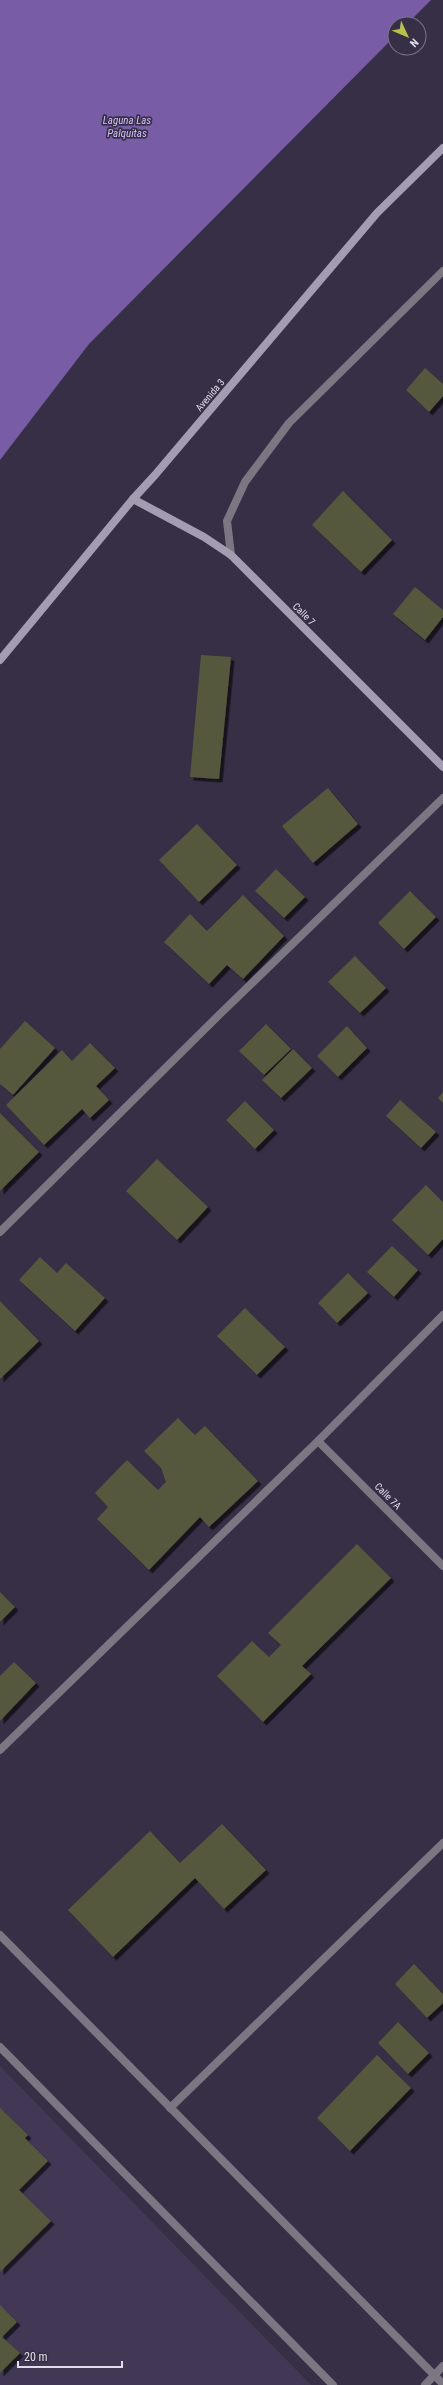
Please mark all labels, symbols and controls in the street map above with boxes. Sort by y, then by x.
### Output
north arrow [387,16,427,56]
text: N [407,36,421,50]
water label: Laguna Las Palquitas [103,114,151,140]
street label: Avenida 3 [193,377,227,413]
street label: Calle 7 [291,601,317,627]
street label: Calle 7A [373,1481,404,1512]
scale bar [18,2343,122,2369]
text: 20 m [24,2350,48,2364]

